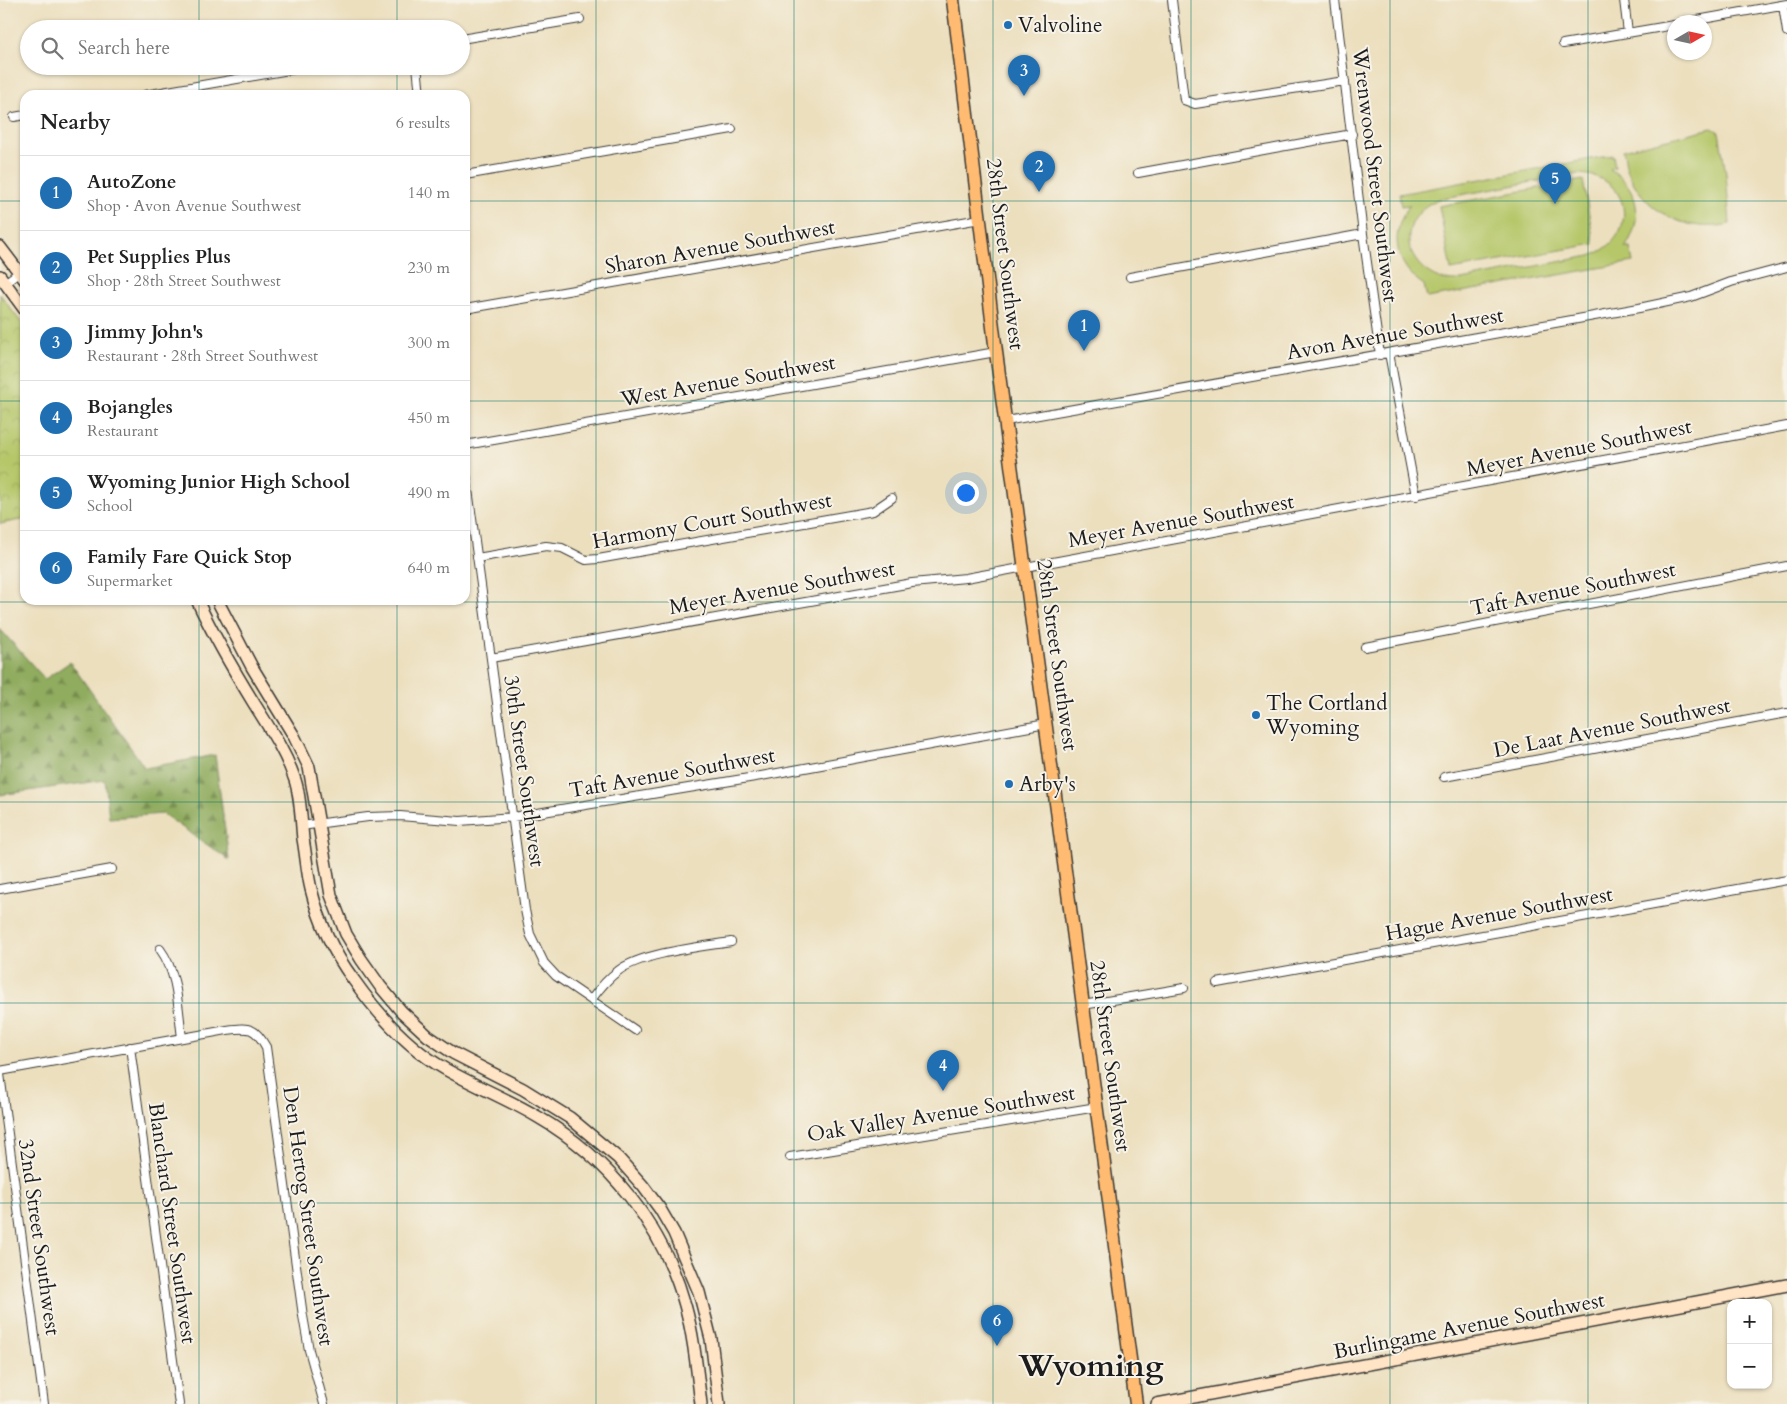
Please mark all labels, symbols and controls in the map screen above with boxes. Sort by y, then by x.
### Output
place label: Valvoline [1018,11,1103,40]
north arrow [1667,15,1712,60]
marker: Valvoline [1002,19,1014,31]
search box [20,20,470,75]
icon: search [38,34,66,62]
text: Search here [78,35,170,61]
street label: Wrenwood Street Southwest [1345,45,1405,304]
pin: 3 [1008,55,1040,96]
text: Nearby [40,108,111,137]
text: 6 results [396,112,450,134]
pin: 2 [1023,151,1055,192]
street label: 28th Street Southwest [979,156,1031,352]
pin: 5 [1539,163,1571,204]
text: AutoZone [87,169,176,195]
text: 1 [52,182,60,204]
text: 140 m [408,182,450,204]
text: Shop · Avon Avenue Southwest [87,195,301,217]
street label: Sharon Avenue Southwest [603,212,838,282]
text: Pet Supplies Plus [87,244,231,270]
text: 2 [52,257,60,279]
text: 230 m [408,257,450,279]
text: Shop · 28th Street Southwest [87,270,281,292]
street label: Avon Avenue Southwest [1284,301,1506,367]
pin: 1 [1068,310,1100,351]
text: Jimmy John's [87,319,203,345]
text: 3 [52,332,60,354]
text: 300 m [408,332,450,354]
text: Restaurant · 28th Street Southwest [87,345,318,367]
street label: West Avenue Southwest [617,348,838,414]
text: Bojangles [87,394,173,420]
text: 4 [52,407,60,429]
text: 450 m [408,407,450,429]
street label: Meyer Avenue Southwest [1464,412,1694,484]
text: Restaurant [87,420,158,442]
text: Wyoming Junior High School [87,469,350,495]
your location [953,480,979,506]
text: 5 [52,482,60,504]
text: 490 m [408,482,450,504]
street label: Harmony Court Southwest [590,486,834,556]
street label: Meyer Avenue Southwest [1066,487,1296,555]
text: School [87,495,132,517]
text: Family Fare Quick Stop [87,544,292,570]
street label: Meyer Avenue Southwest [667,554,897,622]
street label: Taft Avenue Southwest [1468,555,1678,623]
text: 6 [52,557,60,579]
text: 640 m [408,557,450,579]
street label: 28th Street Southwest [1029,557,1085,753]
text: Supermarket [87,570,173,592]
street label: 30th Street Southwest [496,673,552,869]
place label: The Cortland Wyoming [1265,689,1387,742]
street label: De Laat Avenue Southwest [1491,691,1733,765]
marker: The Cortland Wyoming [1250,709,1262,721]
street label: Taft Avenue Southwest [567,741,778,805]
place label: Arby's [1019,770,1076,799]
marker: Arby's [1003,778,1015,790]
street label: Hague Avenue Southwest [1383,880,1615,948]
street label: 28th Street Southwest [1082,958,1138,1154]
pin: 4 [927,1050,959,1091]
street label: Oak Valley Avenue Southwest [805,1078,1077,1150]
street label: Den Hertog Street Southwest [275,1084,341,1348]
street label: Blanchard Street Southwest [141,1101,203,1346]
street label: 32nd Street Southwest [11,1137,67,1337]
street label: Burlingame Avenue Southwest [1331,1285,1607,1367]
map controls [1727,1299,1772,1389]
button: + [1727,1299,1772,1344]
pin: 6 [981,1305,1013,1346]
button: − [1727,1344,1772,1389]
district label: Wyoming [1018,1345,1164,1387]

